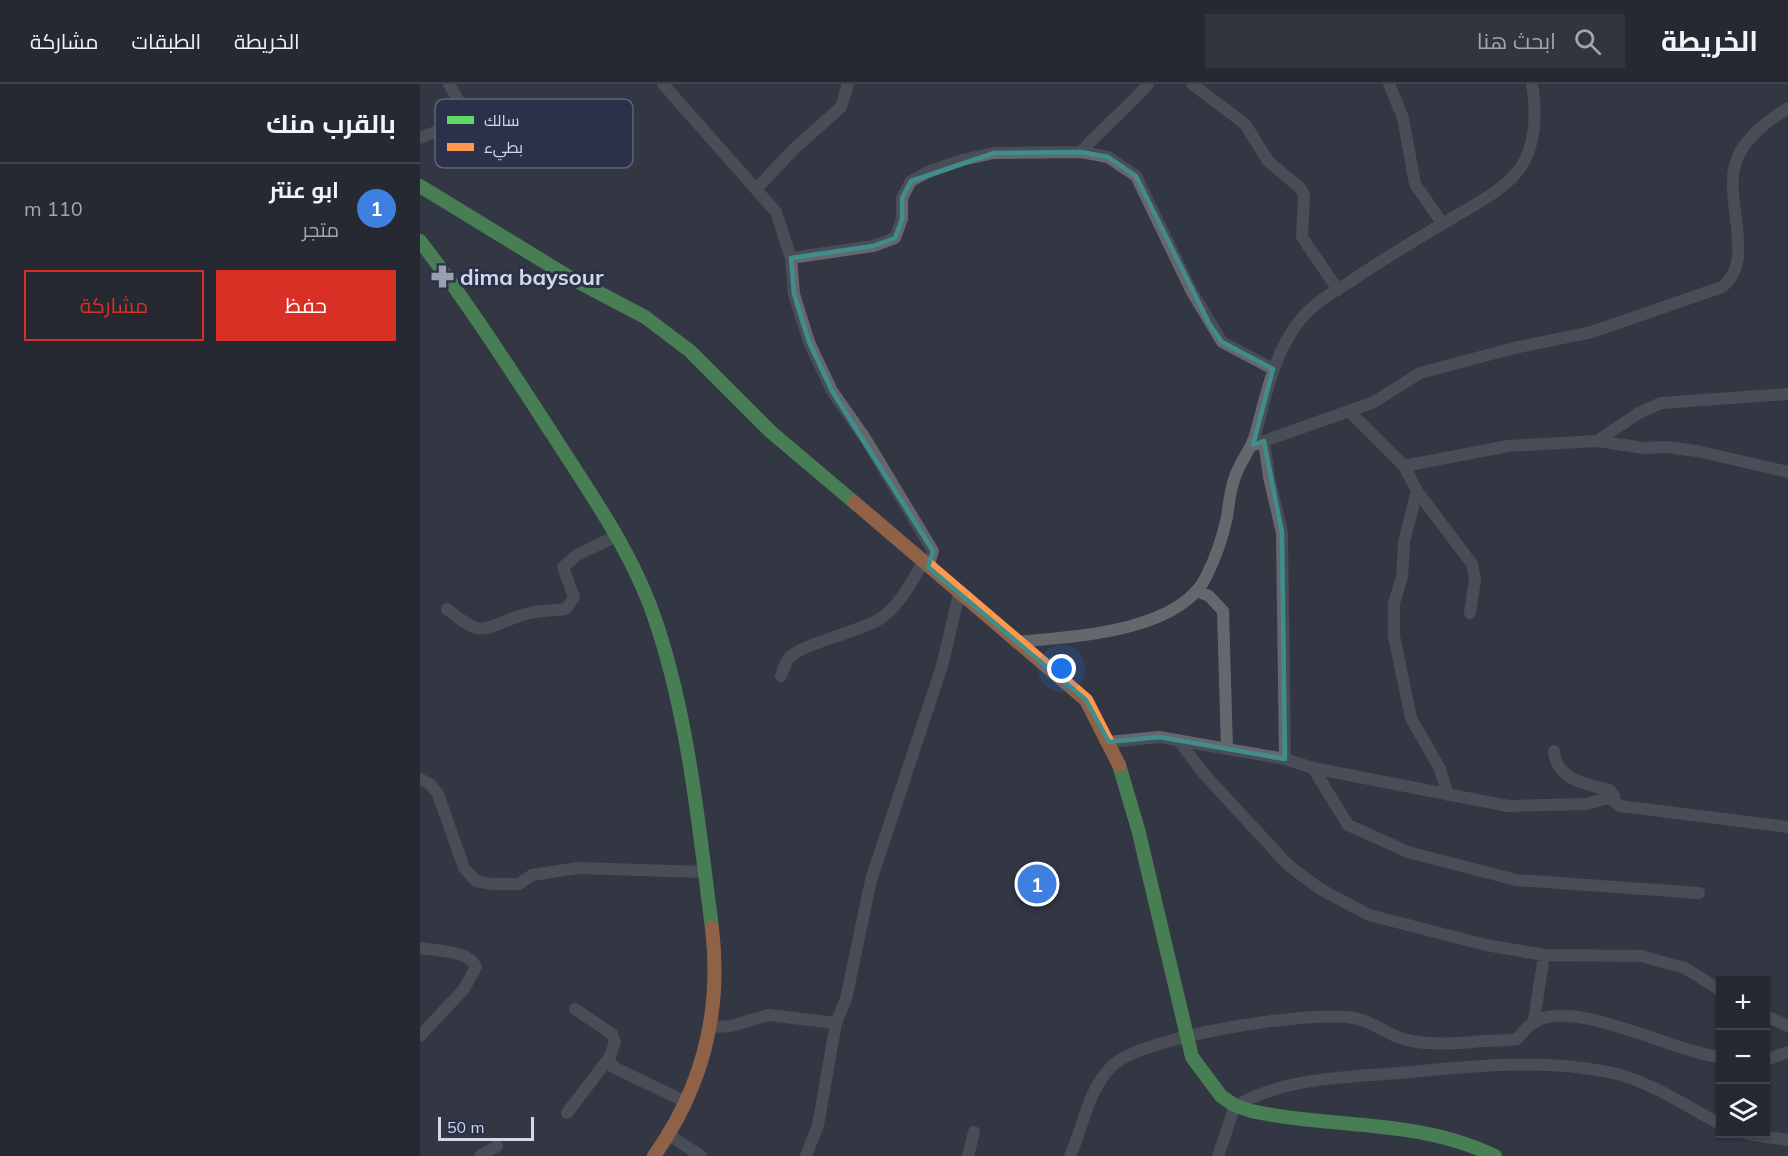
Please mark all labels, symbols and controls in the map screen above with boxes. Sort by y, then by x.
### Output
search box [1205,14,1625,68]
text: الخريطة [1661,23,1758,58]
icon: search [1571,25,1604,58]
text: ابحث هنا [1477,27,1556,55]
text: مشاركة [30,28,99,54]
text: الطبقات [132,28,201,54]
text: الخريطة [234,28,300,54]
legend [435,99,633,168]
text: بالقرب منك [266,107,396,140]
text: سالك [484,110,519,130]
text: بطيء [484,137,523,161]
text: ابو عنتر [269,176,339,204]
text: 110 m [24,196,83,221]
text: 1 [371,196,383,221]
text: متجر [302,217,339,242]
place label: dima baysour [460,263,604,291]
pharmacy icon: dima baysour [429,264,455,290]
button: مشاركة [24,270,204,341]
button: حفظ [216,270,396,341]
your location [1047,654,1076,683]
pin: 1 [1018,862,1056,906]
map controls [1716,976,1770,1138]
button: + [1716,976,1770,1030]
button: − [1716,1030,1770,1084]
button: layers [1716,1084,1770,1138]
scale bar [438,1114,534,1142]
text: 50 m [447,1117,484,1137]

